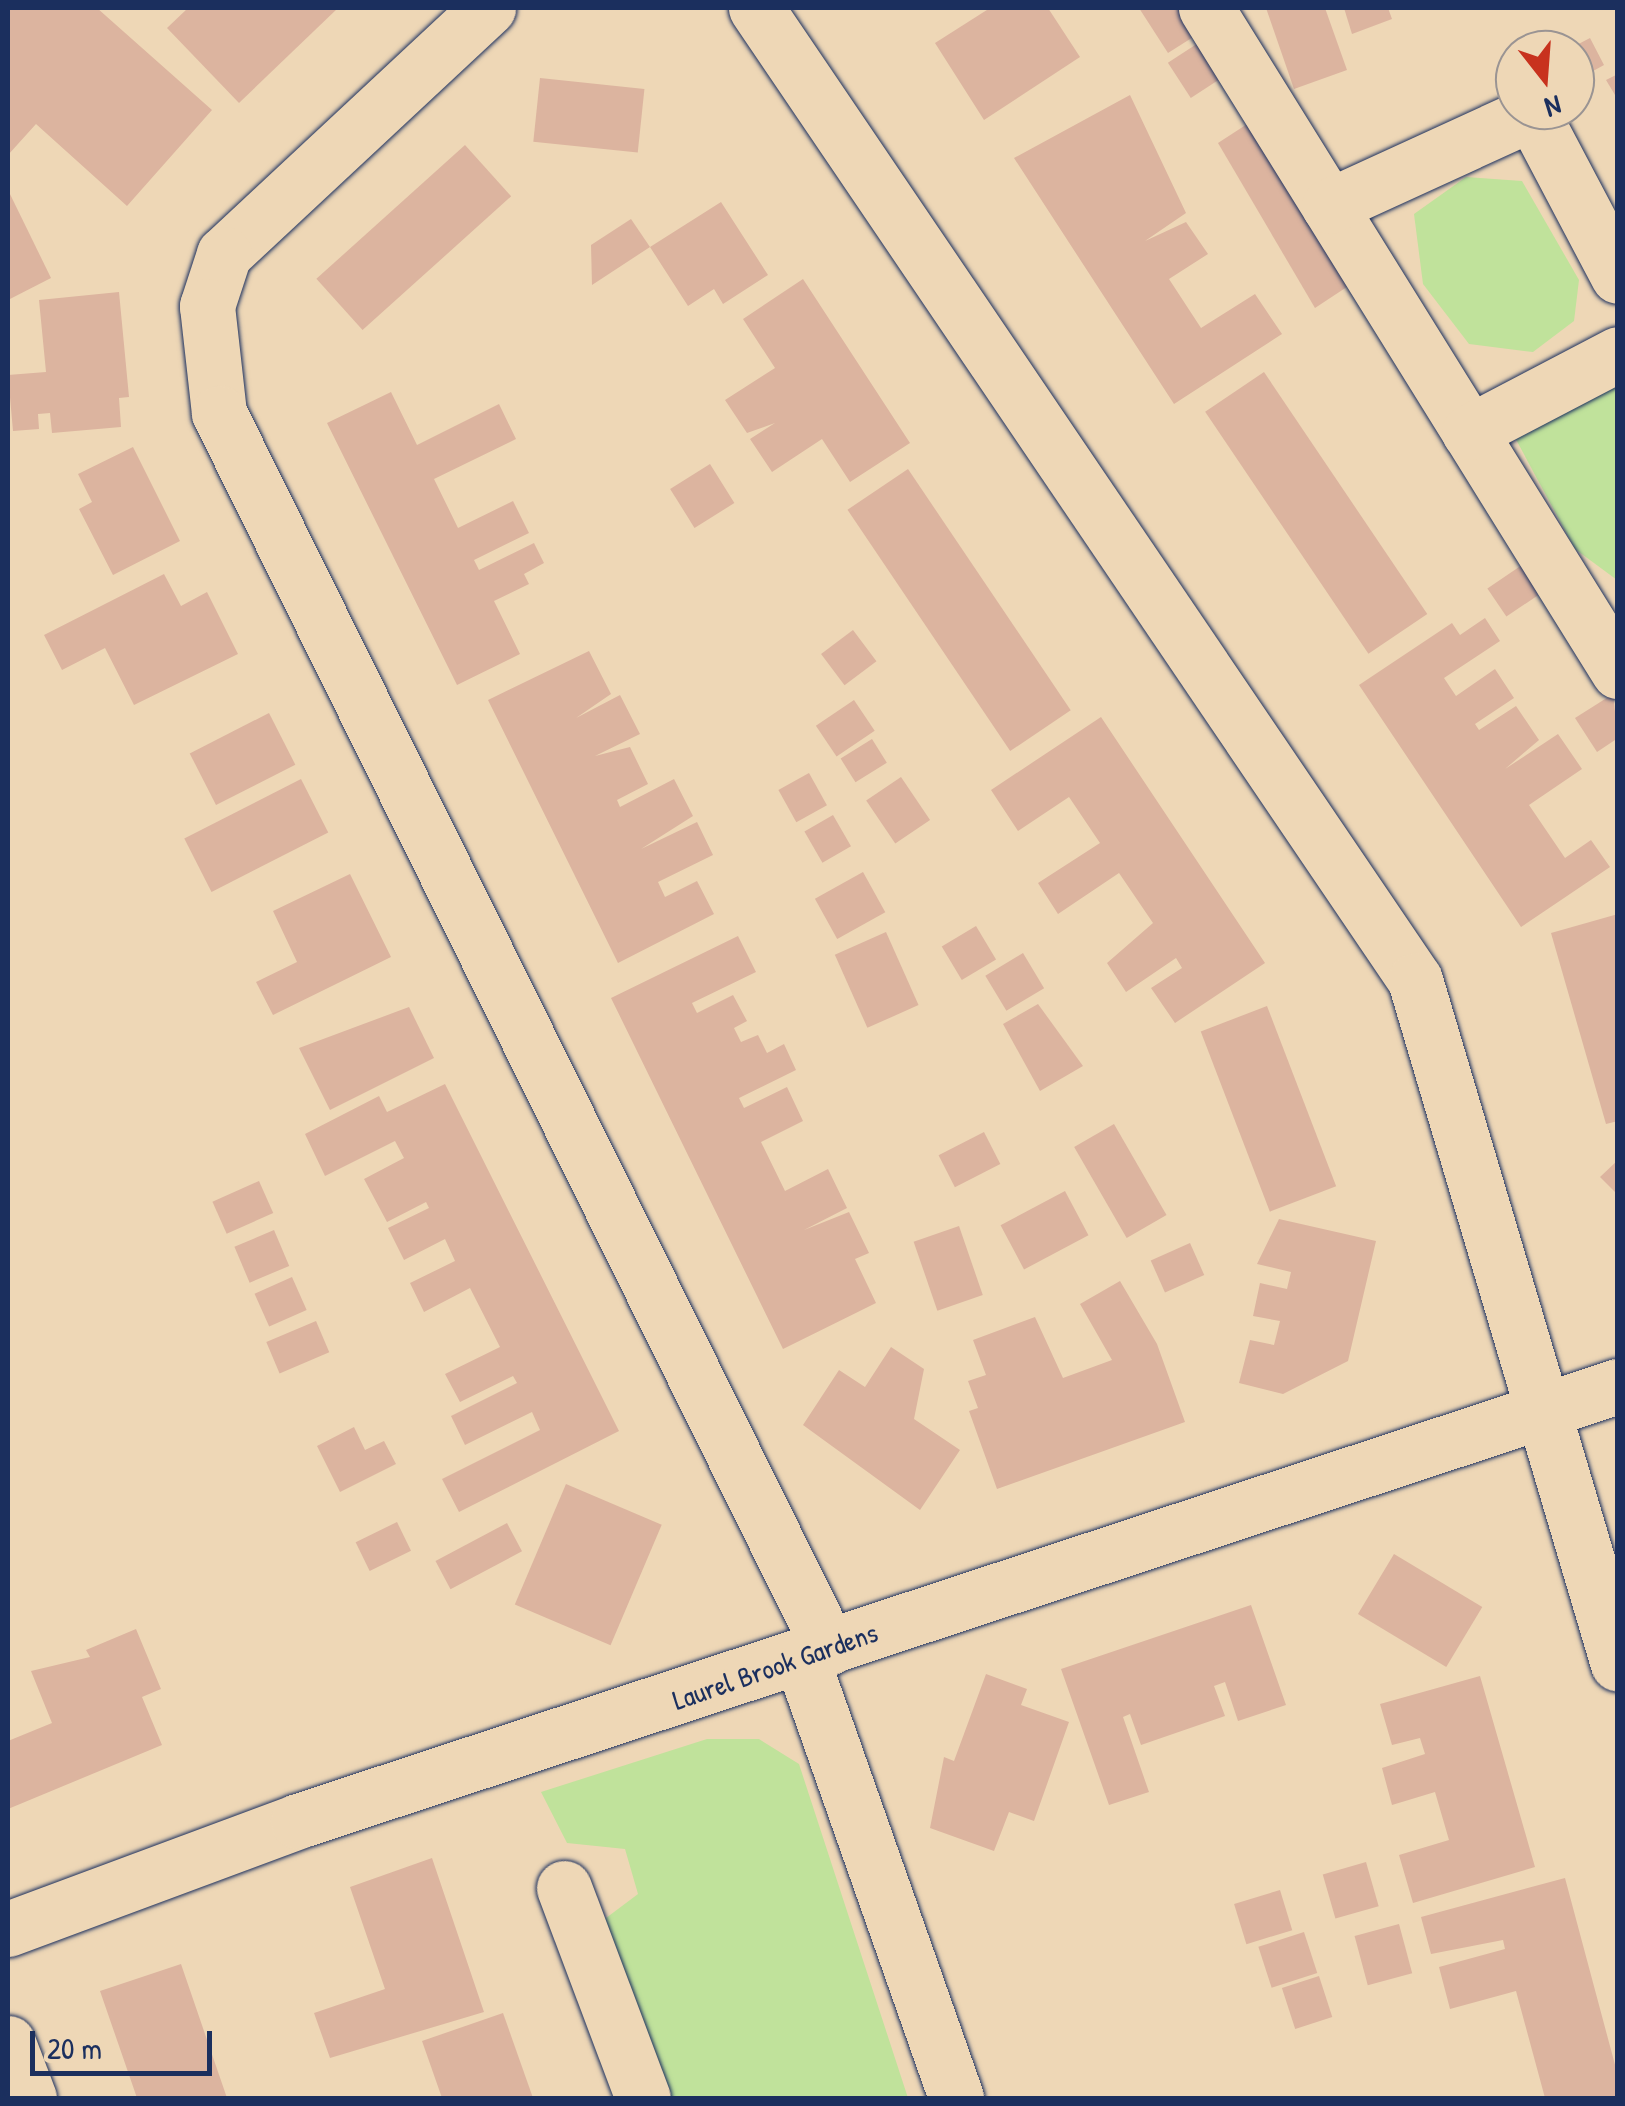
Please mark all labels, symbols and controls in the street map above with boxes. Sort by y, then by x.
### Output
north arrow [1495,30,1595,130]
text: N [1541,86,1566,127]
street label: Laurel Brook Gardens [668,1615,882,1717]
scale bar [35,2011,218,2073]
text: 20 m [47,2028,102,2068]

